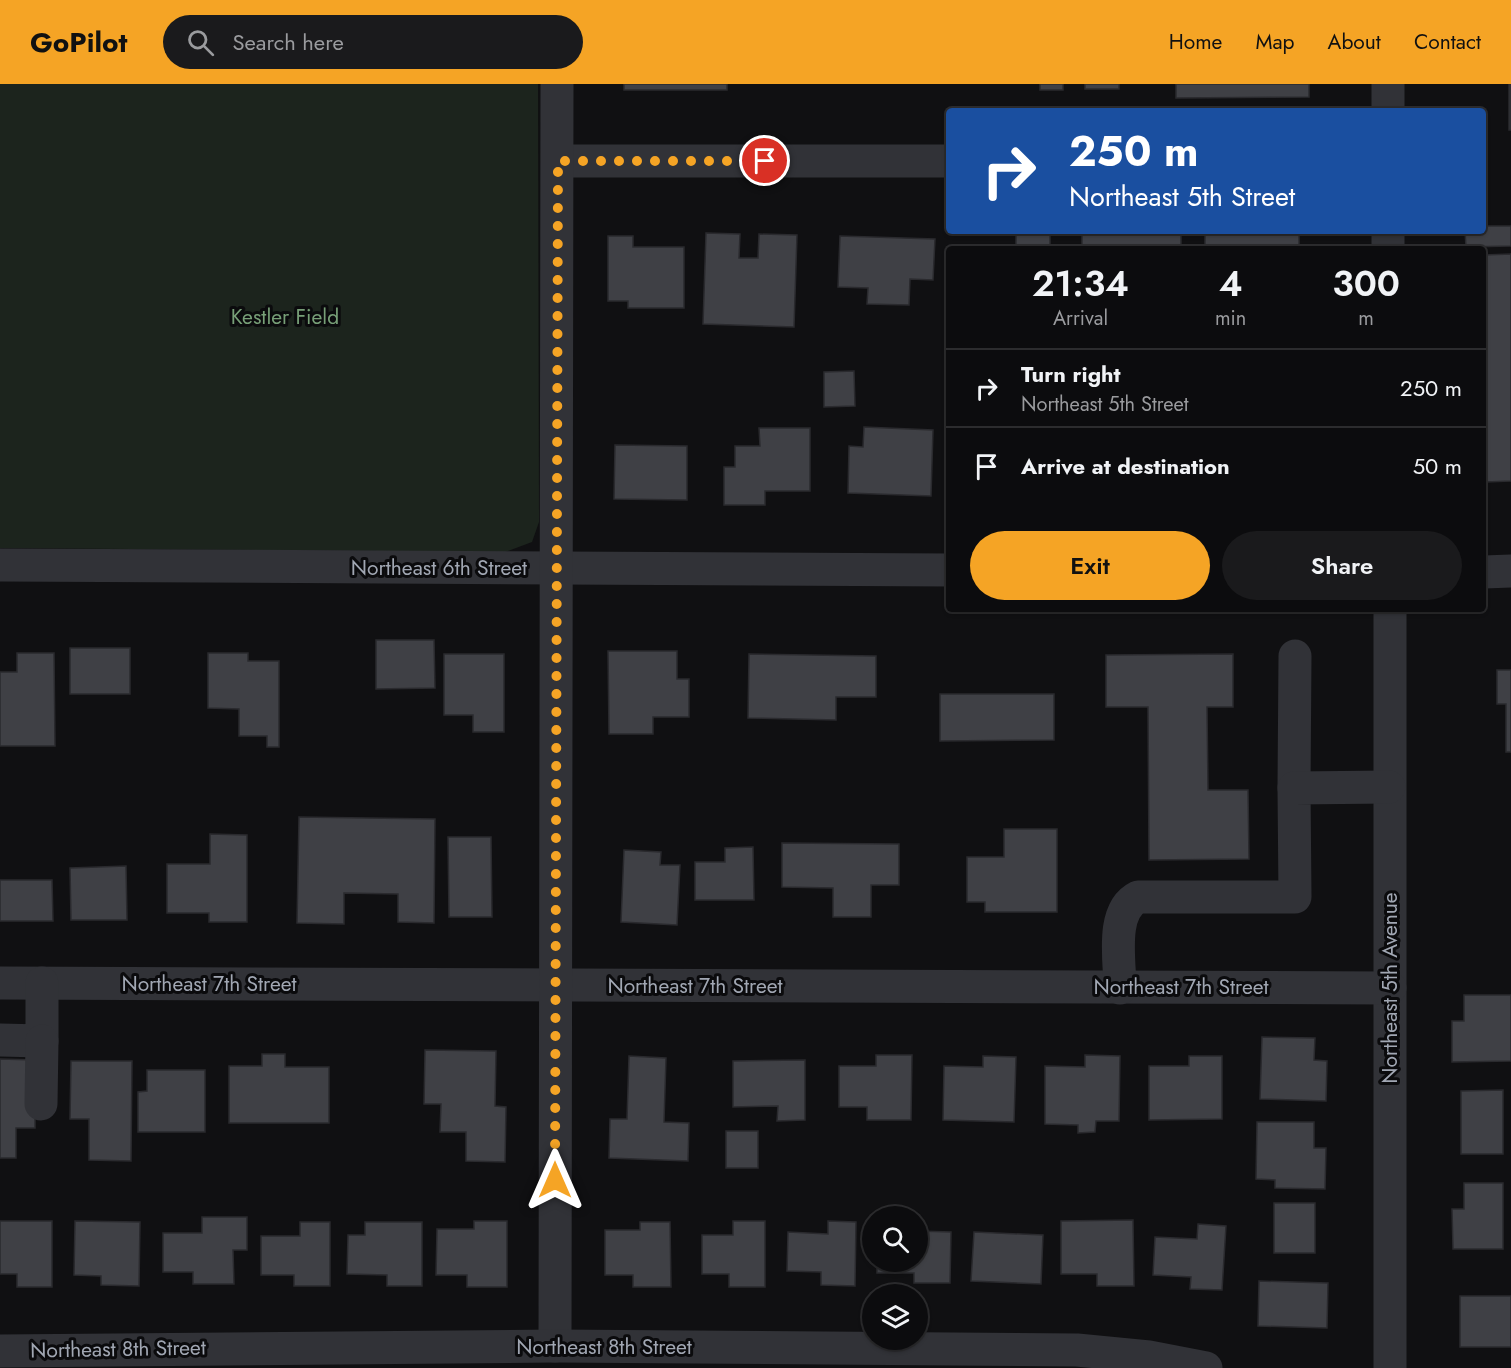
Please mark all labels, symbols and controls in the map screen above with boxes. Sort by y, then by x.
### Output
search box [163,15,583,69]
text: GoPilot [30,22,127,63]
icon: search [184,26,217,59]
text: Search here [232,26,344,58]
text: Home [1169,27,1222,57]
text: Map [1255,27,1295,57]
text: About [1328,27,1381,57]
text: Contact [1414,27,1481,57]
text: 250 m [1069,121,1199,182]
icon: right [970,132,1048,210]
pin [739,135,790,186]
icon: arrive [748,144,781,177]
text: Northeast 5th Street [1069,177,1295,216]
text: 21:34 [1032,257,1129,309]
text: 4 [1219,257,1243,309]
text: 300 [1332,257,1400,309]
park label: Kestler Field [231,302,339,332]
text: Arrival [1053,304,1108,333]
text: min [1215,304,1246,333]
text: m [1358,304,1374,333]
text: Turn right [1021,358,1121,390]
icon: right [970,372,1003,405]
text: 250 m [1400,372,1462,404]
text: Northeast 5th Street [1021,390,1189,419]
icon: arrive [970,450,1003,483]
text: Arrive at destination [1021,450,1230,482]
text: 50 m [1413,450,1462,482]
button: Exit [970,531,1210,600]
button: Share [1222,531,1462,600]
street label: Northeast 6th Street [351,553,527,583]
street label: Northeast 5th Avenue [1375,892,1405,1084]
street label: Northeast 7th Street [121,969,297,999]
street label: Northeast 7th Street [607,971,783,1001]
street label: Northeast 7th Street [1093,972,1269,1002]
position arrow [523,1148,587,1212]
map controls [862,1206,928,1350]
button: search [862,1206,928,1272]
button: layers [862,1284,928,1350]
street label: Northeast 8th Street [30,1332,206,1366]
street label: Northeast 8th Street [516,1332,692,1362]

